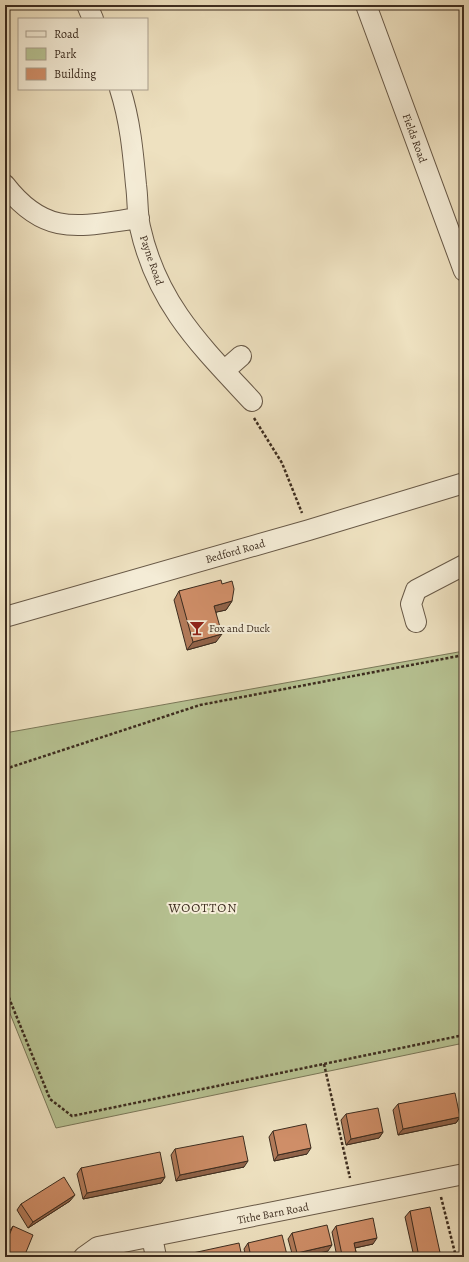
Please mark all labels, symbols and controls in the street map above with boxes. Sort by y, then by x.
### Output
legend [18,18,148,90]
text: Road [54,26,80,42]
text: Park [54,46,77,62]
text: Building [54,66,96,82]
street label: Fields Road [399,111,430,165]
street label: Payne Road [136,233,167,287]
street label: Bedford Road [204,536,267,567]
bar icon: Fox and Duck [188,619,206,637]
place label: Fox and Duck [209,621,270,636]
district label: WOOTTON [167,899,238,916]
street label: Tithe Barn Road [236,1199,310,1228]

